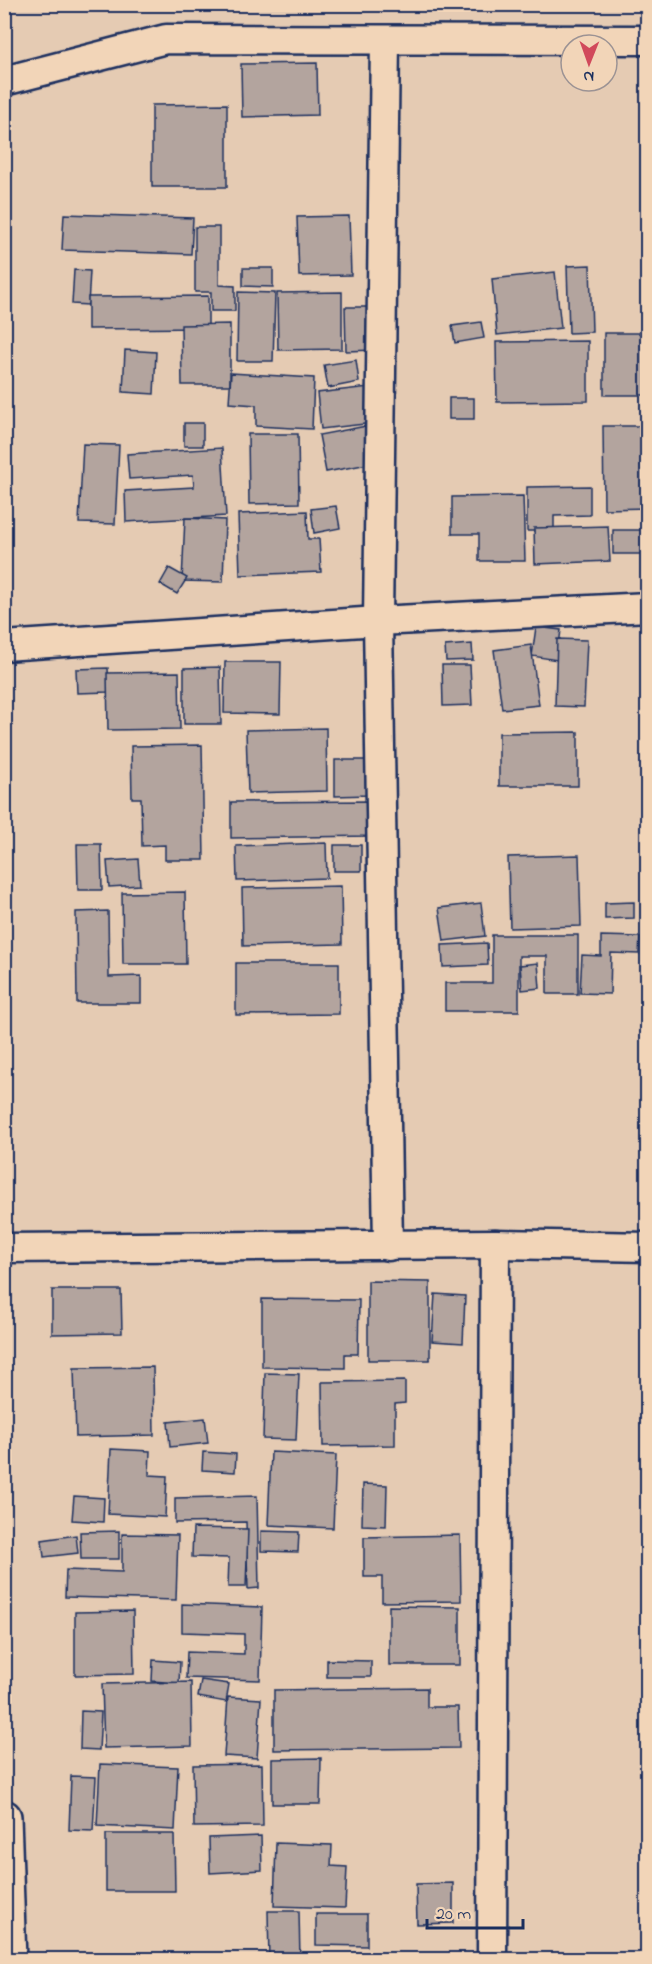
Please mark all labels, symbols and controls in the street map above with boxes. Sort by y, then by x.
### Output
north arrow [559,33,619,93]
text: N [583,64,594,88]
scale bar [427,1892,523,1930]
text: 20 m [436,1902,471,1928]

